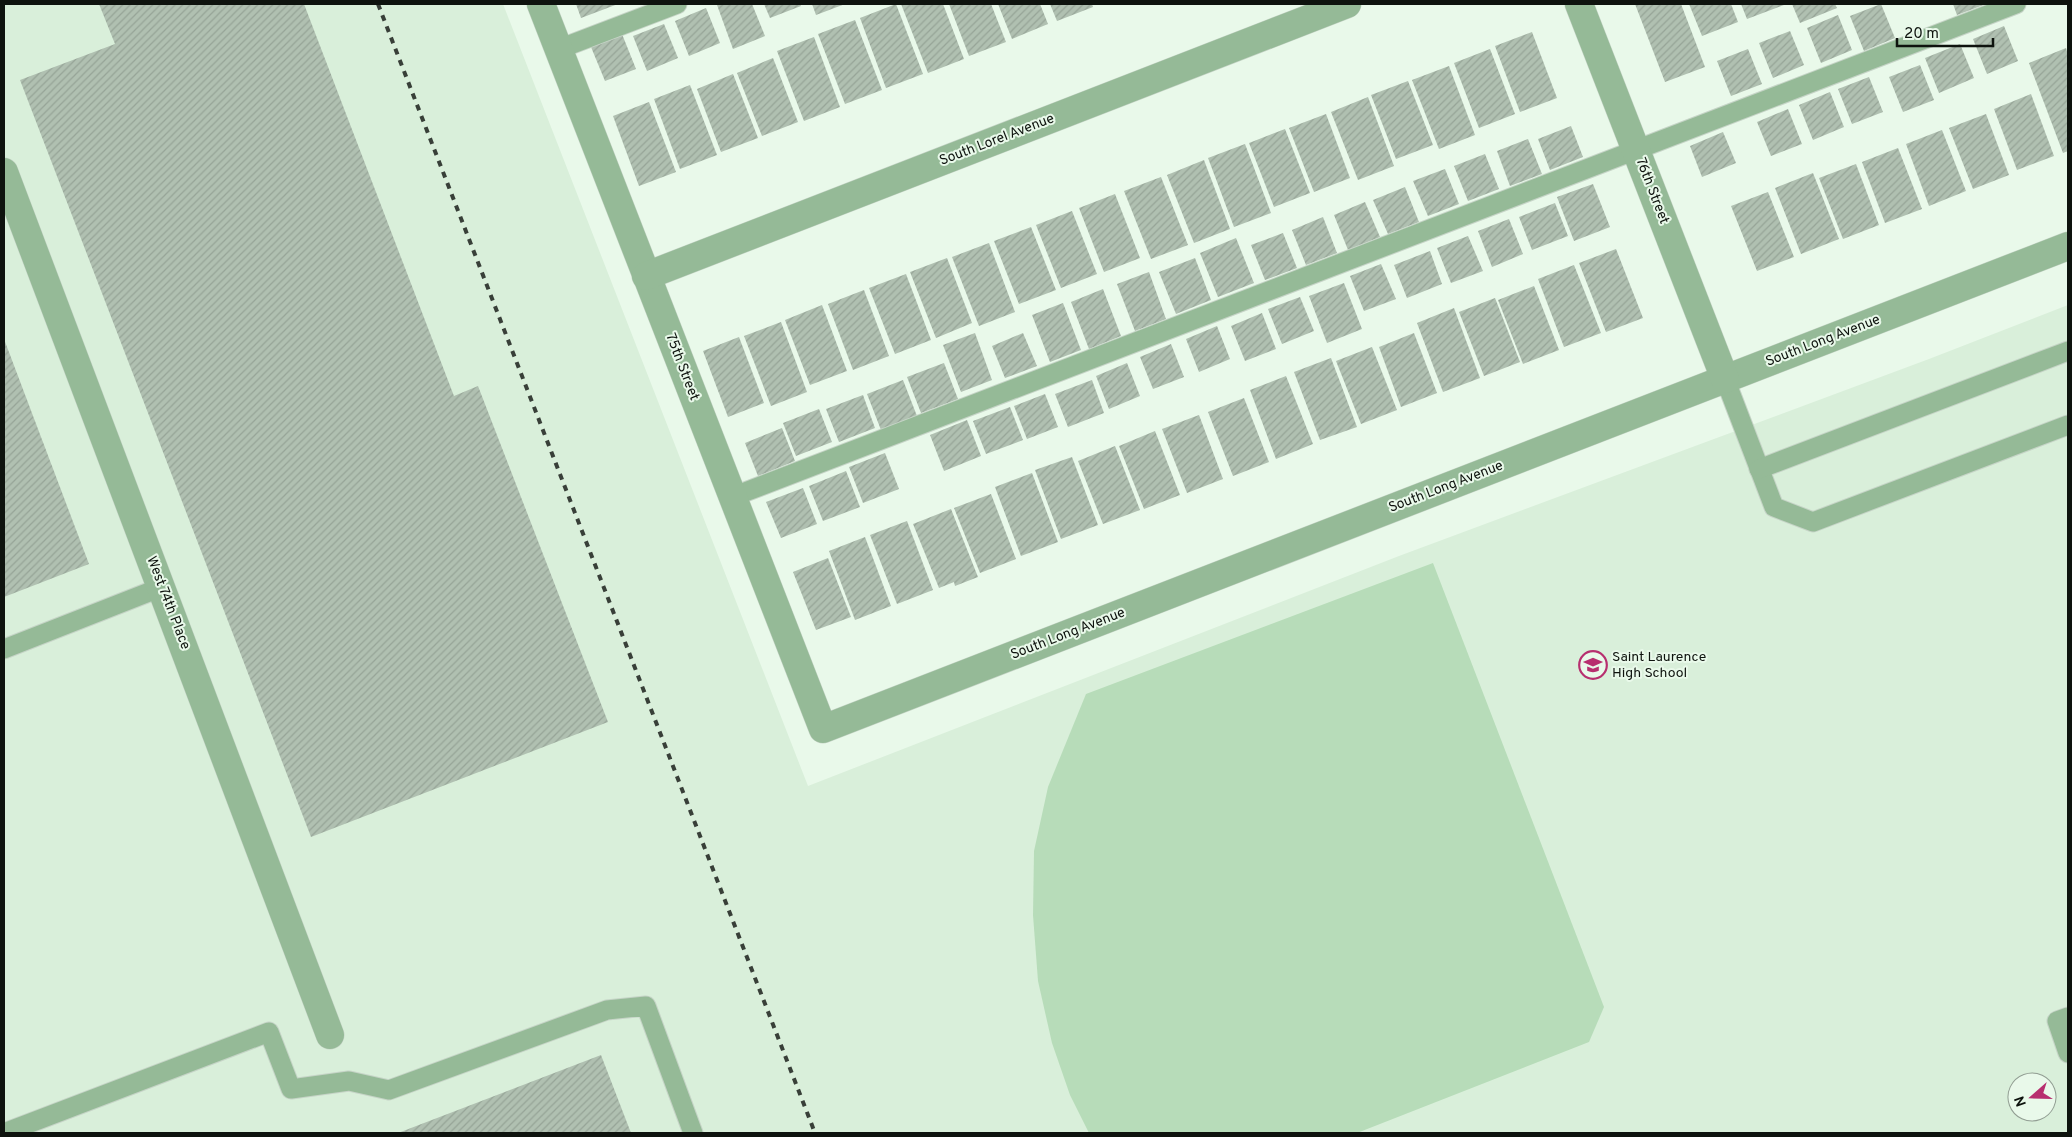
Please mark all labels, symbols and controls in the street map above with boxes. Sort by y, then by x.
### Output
scale bar [1897,15,1993,47]
text: 20 m [1904,25,1939,44]
street label: South Lorel Avenue [937,110,1057,170]
street label: 76th Street [1632,155,1672,227]
street label: South Long Avenue [1763,311,1883,371]
street label: 75th Street [661,331,703,403]
street label: South Long Avenue [1386,457,1506,517]
street label: West 74th Place [142,554,194,652]
street label: South Long Avenue [1008,604,1128,664]
place label: Saint Laurence High School [1612,649,1706,682]
school or university icon: Saint Laurence High School [1578,650,1608,680]
north arrow [2007,1072,2057,1122]
text: N [2011,1093,2031,1109]

